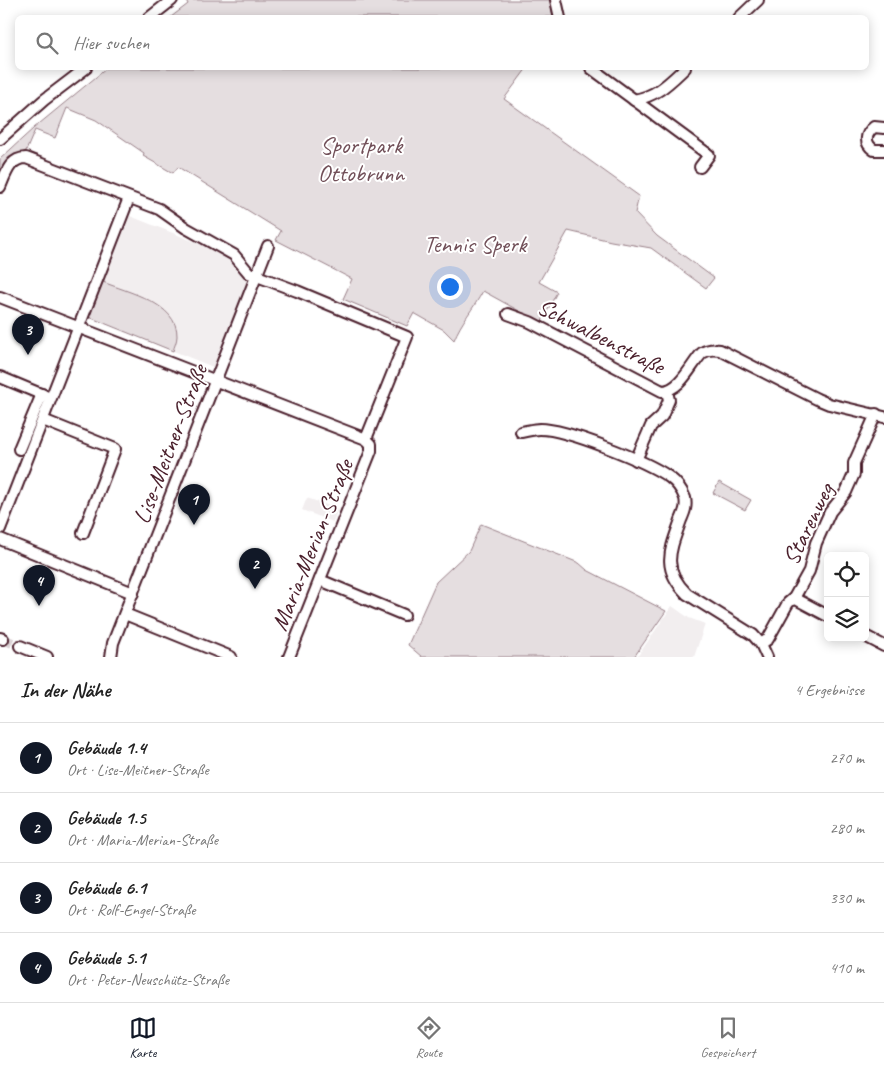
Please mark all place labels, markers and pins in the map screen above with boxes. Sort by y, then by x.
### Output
pin: 3 [12,314,44,355]
pin: 1 [178,484,210,525]
pin: 2 [239,548,271,589]
pin: 4 [23,565,55,606]

